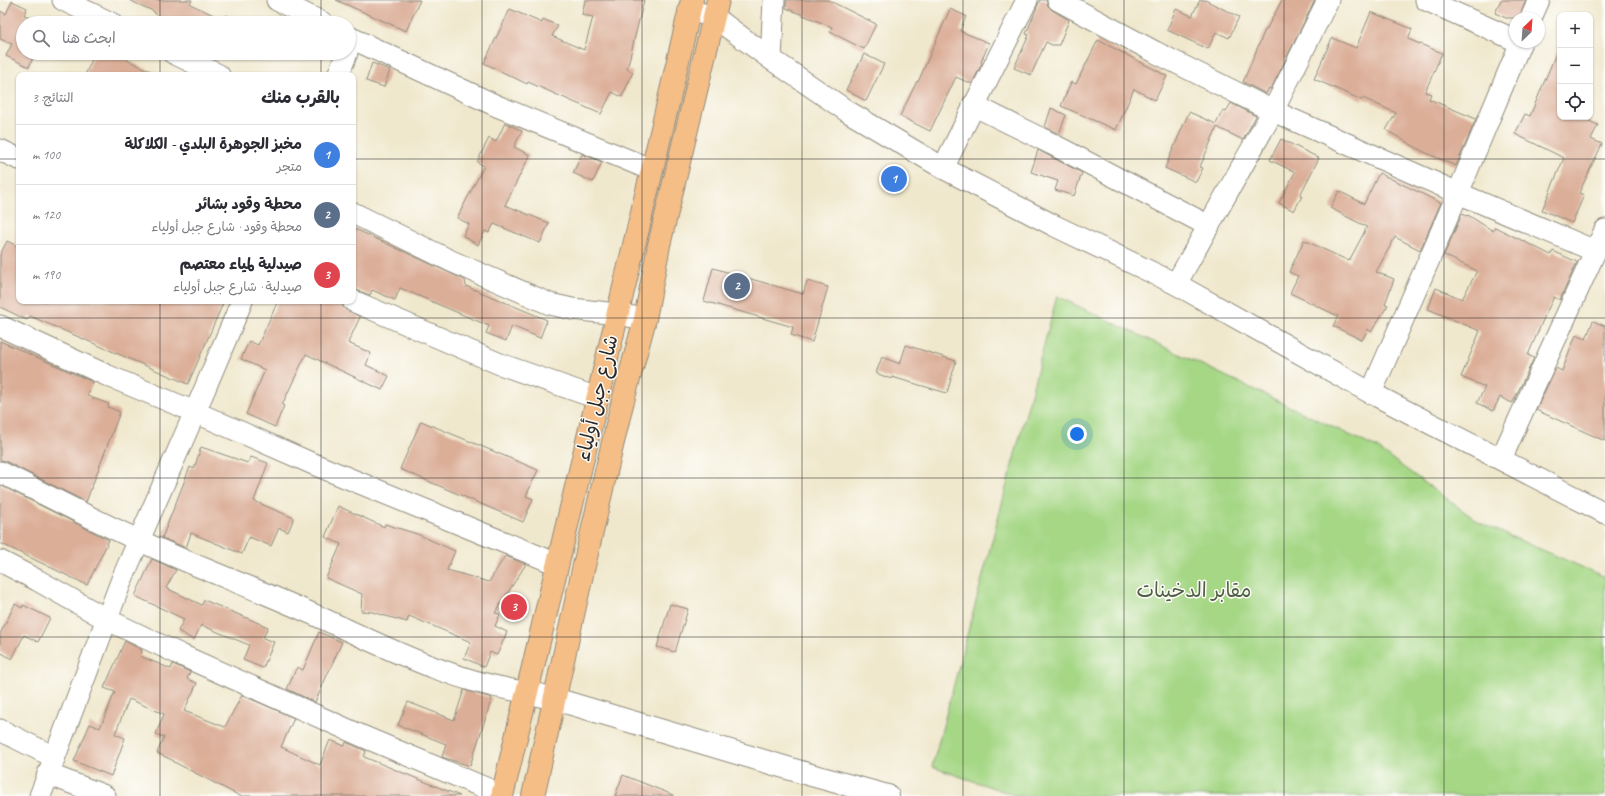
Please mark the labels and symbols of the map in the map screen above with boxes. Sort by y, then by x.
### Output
north arrow [1509,12,1545,48]
pin: 1 [881,164,907,194]
pin: 2 [724,271,750,301]
street label: شارع جبل أولياء [570,332,625,464]
your location [1067,424,1087,444]
park label: مقابر الدخينات [1137,578,1251,603]
pin: 3 [501,592,527,622]

